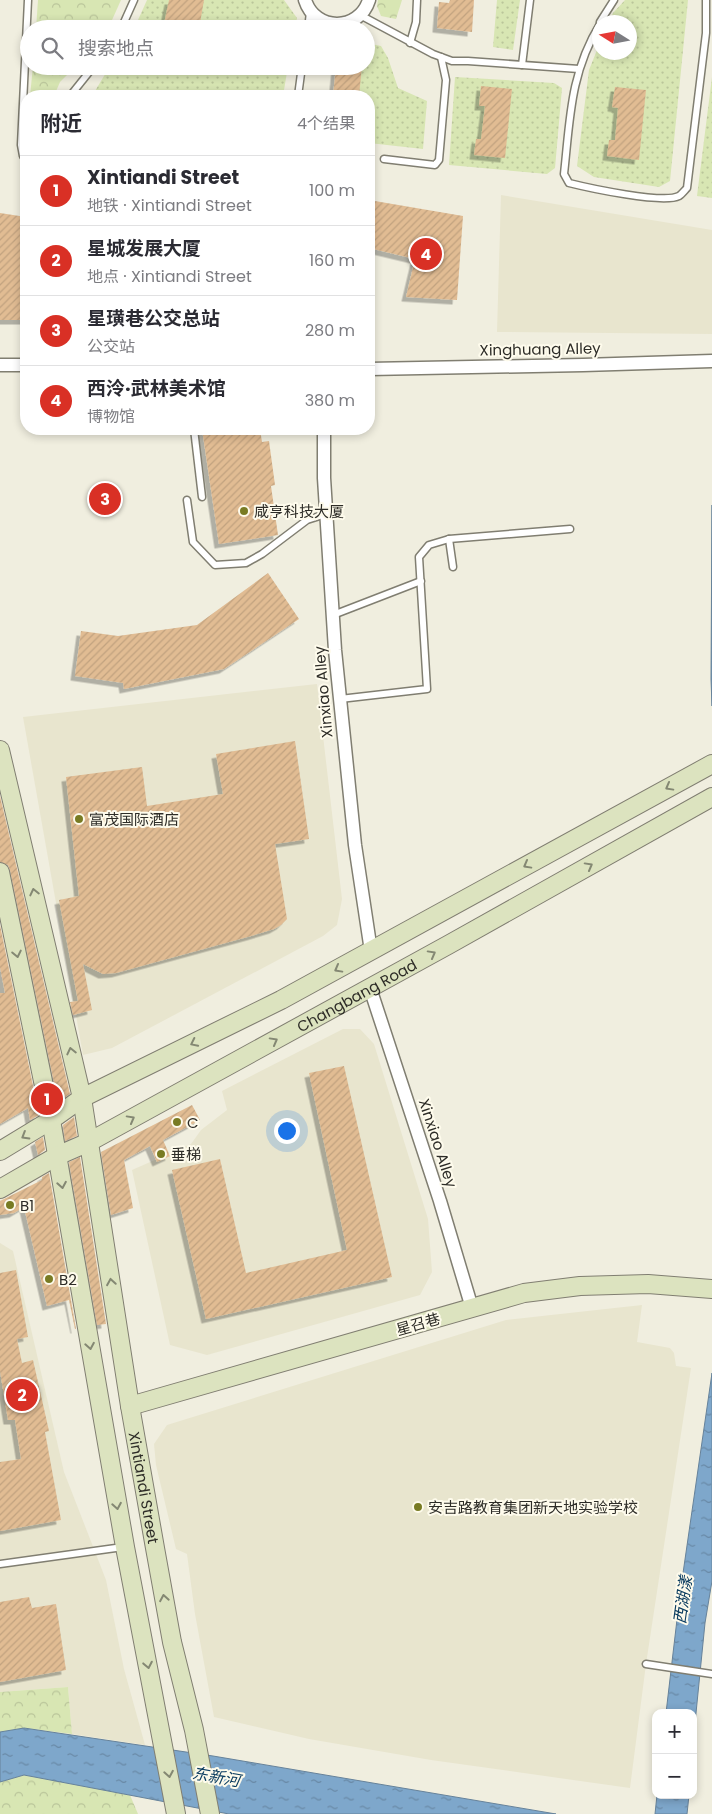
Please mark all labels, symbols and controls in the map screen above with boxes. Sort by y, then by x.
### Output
north arrow [592,15,637,60]
search box [20,20,375,75]
icon: search [38,34,66,62]
text: 搜索地点 [78,35,154,62]
text: 附近 [40,109,82,138]
text: 4个结果 [297,112,355,135]
text: Xintiandi Street [87,164,239,191]
text: 1 [53,179,59,202]
text: 100 m [309,179,355,202]
text: 地铁 · Xintiandi Street [87,194,252,217]
text: 星城发展大厦 [87,235,201,262]
pin: 4 [410,235,442,273]
text: 2 [51,249,61,272]
text: 160 m [309,249,355,272]
text: 地点 · Xintiandi Street [87,265,252,288]
text: 星璜巷公交总站 [87,305,220,332]
text: 3 [51,319,61,342]
text: 280 m [305,319,355,342]
text: 公交站 [87,335,135,358]
street label: Xinghuang Alley [479,337,601,361]
text: 西泠·武林美术馆 [87,375,226,402]
text: 4 [51,389,61,412]
text: 380 m [305,389,355,412]
text: 博物馆 [87,405,135,428]
pin: 3 [89,480,121,518]
place label: 咸亨科技大厦 [254,501,344,522]
marker: 咸亨科技大厦 [238,505,250,517]
street label: Xinxiao Alley [308,644,337,739]
one-way arrow [666,781,675,791]
place label: 富茂国际酒店 [89,809,179,830]
marker: 富茂国际酒店 [73,813,85,825]
one-way arrow [523,859,532,869]
one-way arrow [583,863,592,873]
one-way arrow [29,888,40,897]
one-way arrow [11,949,22,958]
one-way arrow [426,951,435,961]
street label: Changbang Road [293,954,420,1037]
one-way arrow [335,962,344,972]
one-way arrow [190,1037,199,1047]
one-way arrow [269,1037,278,1047]
one-way arrow [66,1046,77,1055]
pin: 1 [31,1080,63,1118]
street label: Xinxiao Alley [414,1096,462,1191]
place label: C [187,1112,199,1133]
one-way arrow [126,1115,135,1125]
marker: C [171,1116,183,1128]
your location [274,1118,300,1144]
one-way arrow [22,1129,31,1139]
place label: 垂梯 [171,1144,201,1165]
marker: 垂梯 [155,1148,167,1160]
one-way arrow [57,1181,67,1190]
place label: B1 [20,1195,34,1216]
marker: B1 [4,1199,16,1211]
place label: B2 [59,1269,77,1290]
marker: B2 [43,1273,55,1285]
one-way arrow [106,1278,116,1286]
street label: 星召巷 [393,1308,443,1340]
one-way arrow [84,1341,94,1350]
pin: 2 [6,1376,38,1414]
street label: Xintiandi Street [124,1430,165,1545]
place label: 安吉路教育集团新天地实验学校 [428,1497,638,1518]
one-way arrow [112,1501,122,1510]
marker: 安吉路教育集团新天地实验学校 [412,1501,424,1513]
water label: 西湖漾 [668,1573,698,1625]
one-way arrow [159,1593,169,1602]
one-way arrow [142,1661,153,1670]
map controls [652,1709,697,1799]
button: + [652,1709,697,1754]
button: − [652,1754,697,1799]
water label: 东新河 [190,1762,245,1793]
one-way arrow [163,1770,173,1779]

